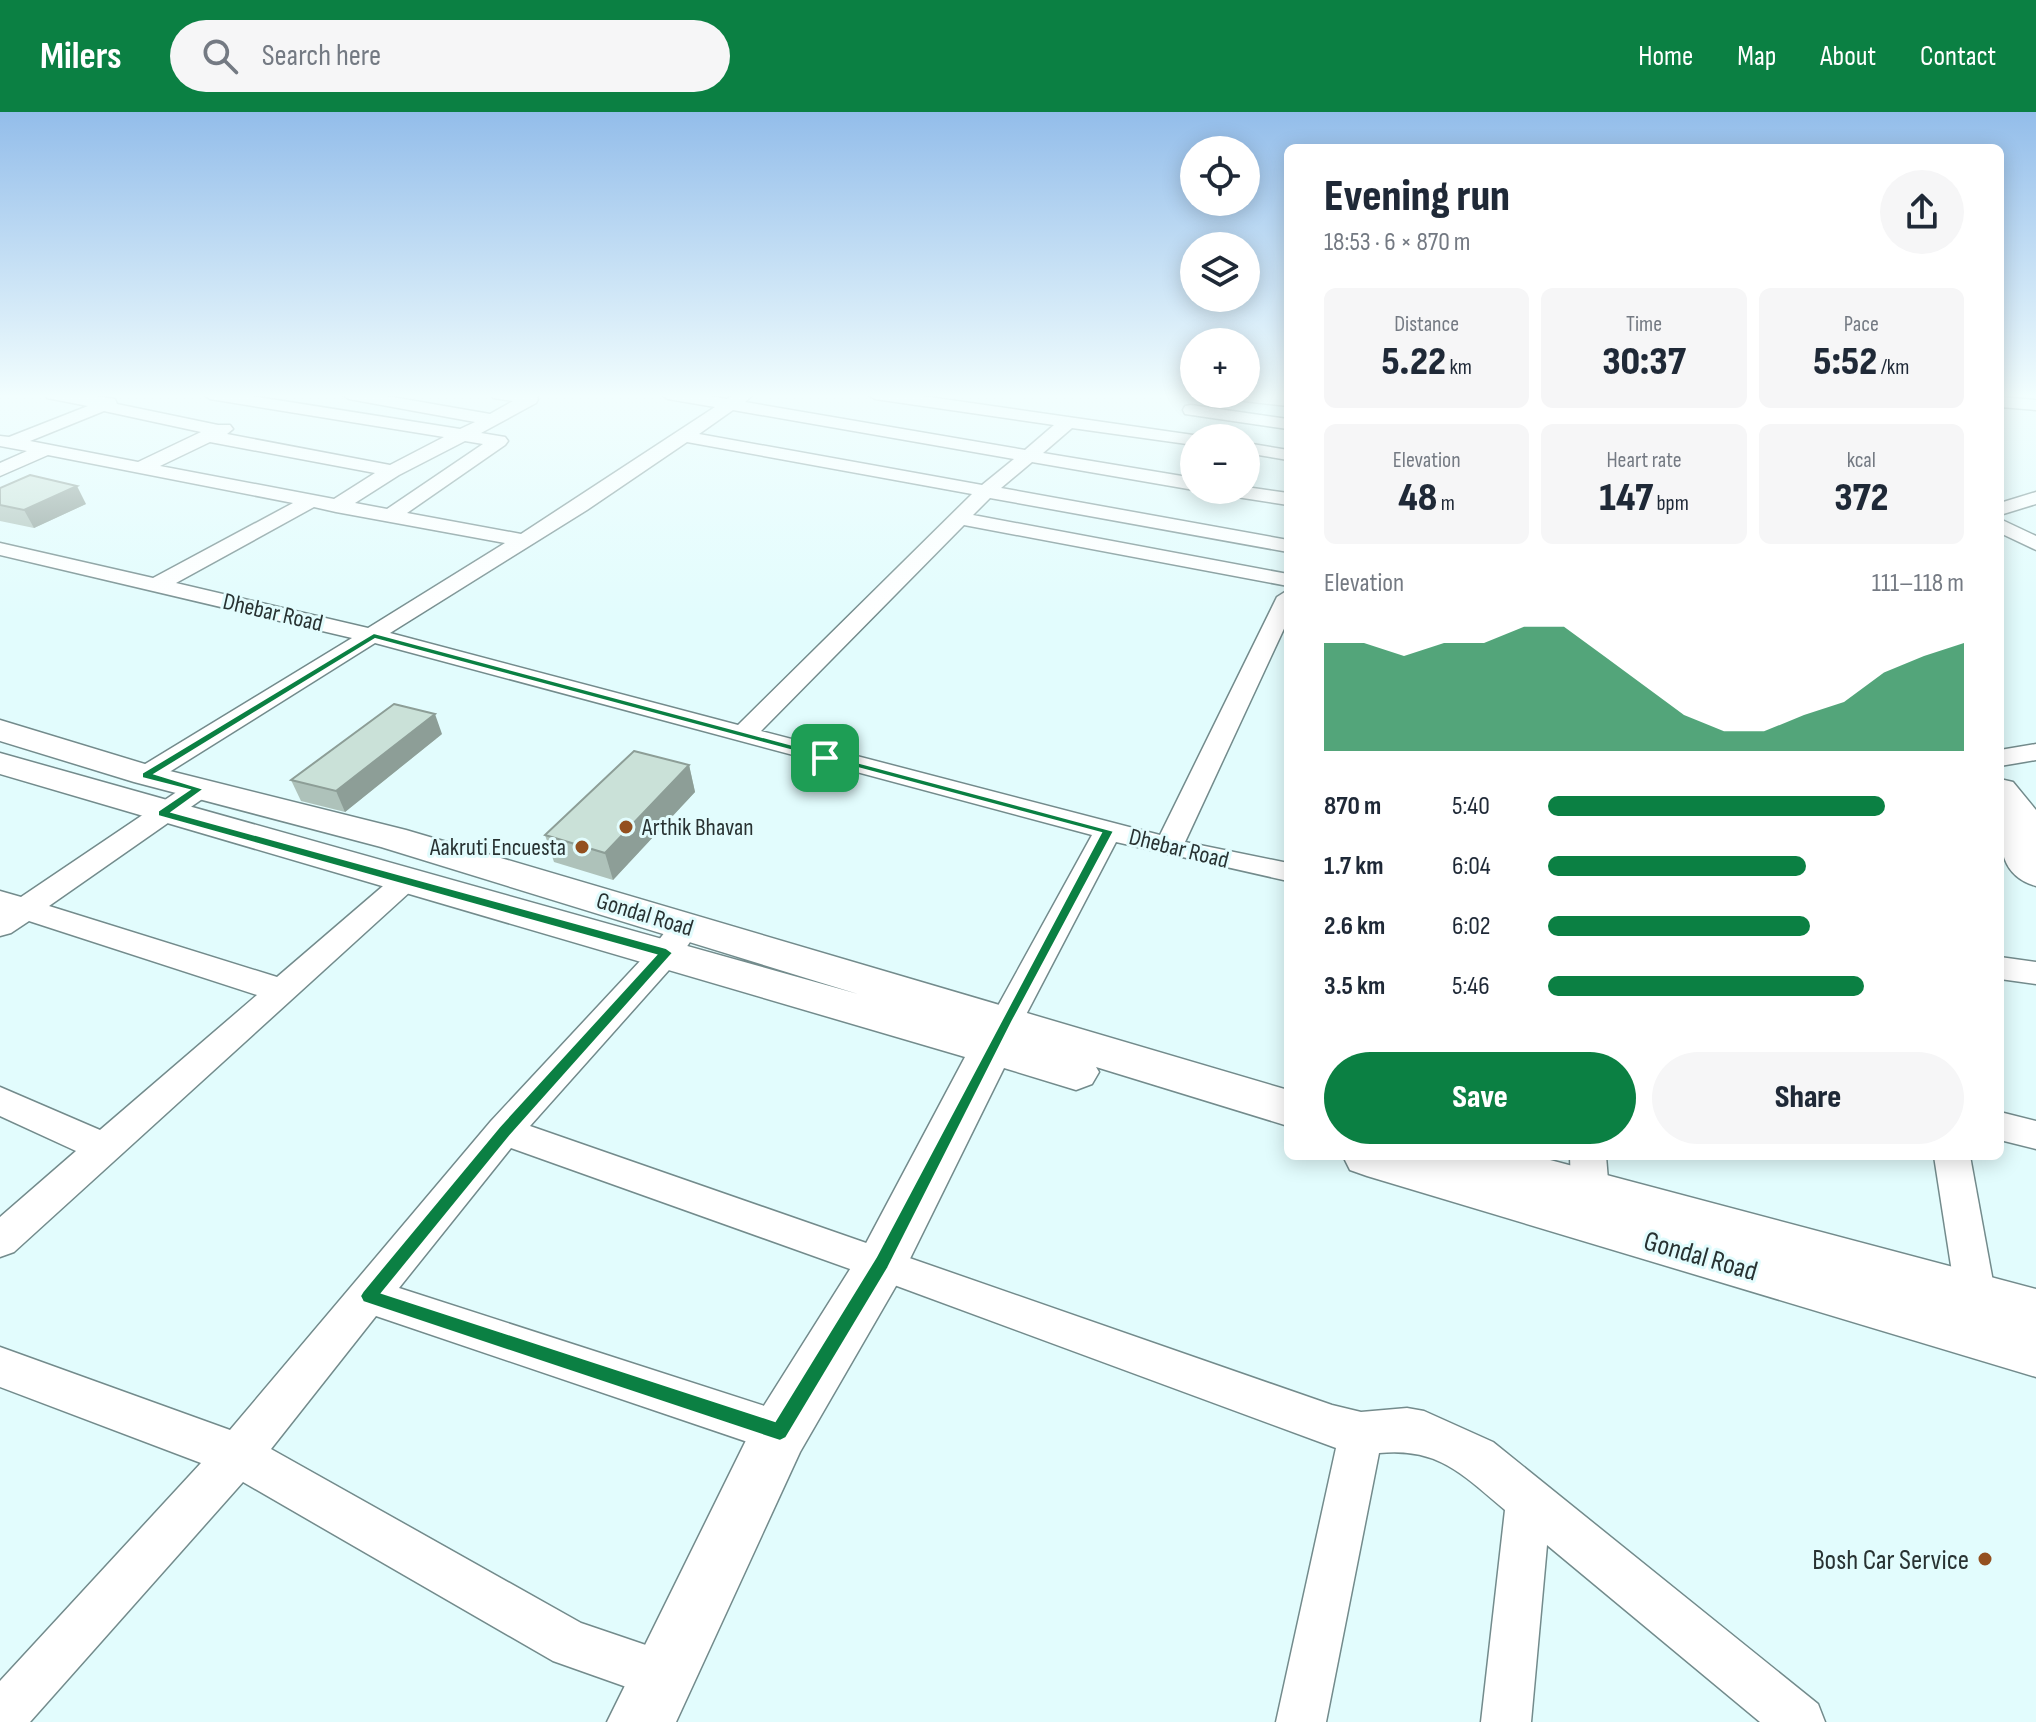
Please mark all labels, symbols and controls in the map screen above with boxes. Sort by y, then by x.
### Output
search box [170,20,730,92]
text: Milers [40,34,122,79]
icon: search [198,34,242,78]
text: Search here [262,38,381,74]
text: Home [1638,40,1693,73]
text: Map [1737,40,1776,73]
text: About [1820,40,1876,73]
text: Contact [1920,40,1996,73]
map controls [1180,136,1260,504]
button: locate [1180,136,1260,216]
text: Evening run [1324,170,1510,223]
button: share [1880,170,1964,254]
text: 18:53 · 6 × 870 m [1324,227,1471,258]
button: layers [1180,232,1260,312]
text: Distance [1394,311,1459,338]
text: Time [1626,311,1662,338]
text: Pace [1844,311,1879,338]
button: + [1180,328,1260,408]
text: 5.22 [1381,338,1446,386]
text: 30:37 [1602,338,1686,386]
text: 5:52 [1813,338,1877,386]
text: km [1446,354,1472,381]
text: /km [1877,354,1909,381]
button: − [1180,424,1260,504]
text: Elevation [1393,447,1461,474]
text: Heart rate [1606,447,1682,474]
text: kcal [1847,447,1876,474]
text: 48 [1398,474,1437,522]
text: 147 [1599,474,1653,522]
text: 372 [1834,474,1889,522]
text: m [1437,490,1455,517]
text: bpm [1653,490,1689,517]
text: Elevation [1324,568,1404,599]
text: 111–118 m [1872,568,1964,599]
street label: Dhebar Road [220,587,326,638]
pin [791,724,859,792]
icon: arrive [803,736,847,780]
text: 870 m [1324,791,1381,822]
text: 5:40 [1452,791,1490,822]
place label: Arthik Bhavan [641,813,753,842]
marker: Arthik Bhavan [617,818,635,836]
street label: Dhebar Road [1126,822,1232,875]
place label: Aakruti Encuesta [429,833,566,862]
marker: Aakruti Encuesta [573,838,591,856]
text: 1.7 km [1324,851,1383,882]
text: 6:04 [1452,851,1491,882]
street label: Gondal Road [593,886,697,943]
text: 2.6 km [1324,911,1385,942]
text: 6:02 [1452,911,1491,942]
text: 3.5 km [1324,971,1385,1002]
text: 5:46 [1452,971,1490,1002]
button: Save [1324,1052,1636,1144]
button: Share [1652,1052,1964,1144]
street label: Gondal Road [1640,1225,1761,1288]
place label: Bosh Car Service [1812,1544,1969,1577]
marker: Bosh Car Service [1976,1550,1994,1568]

